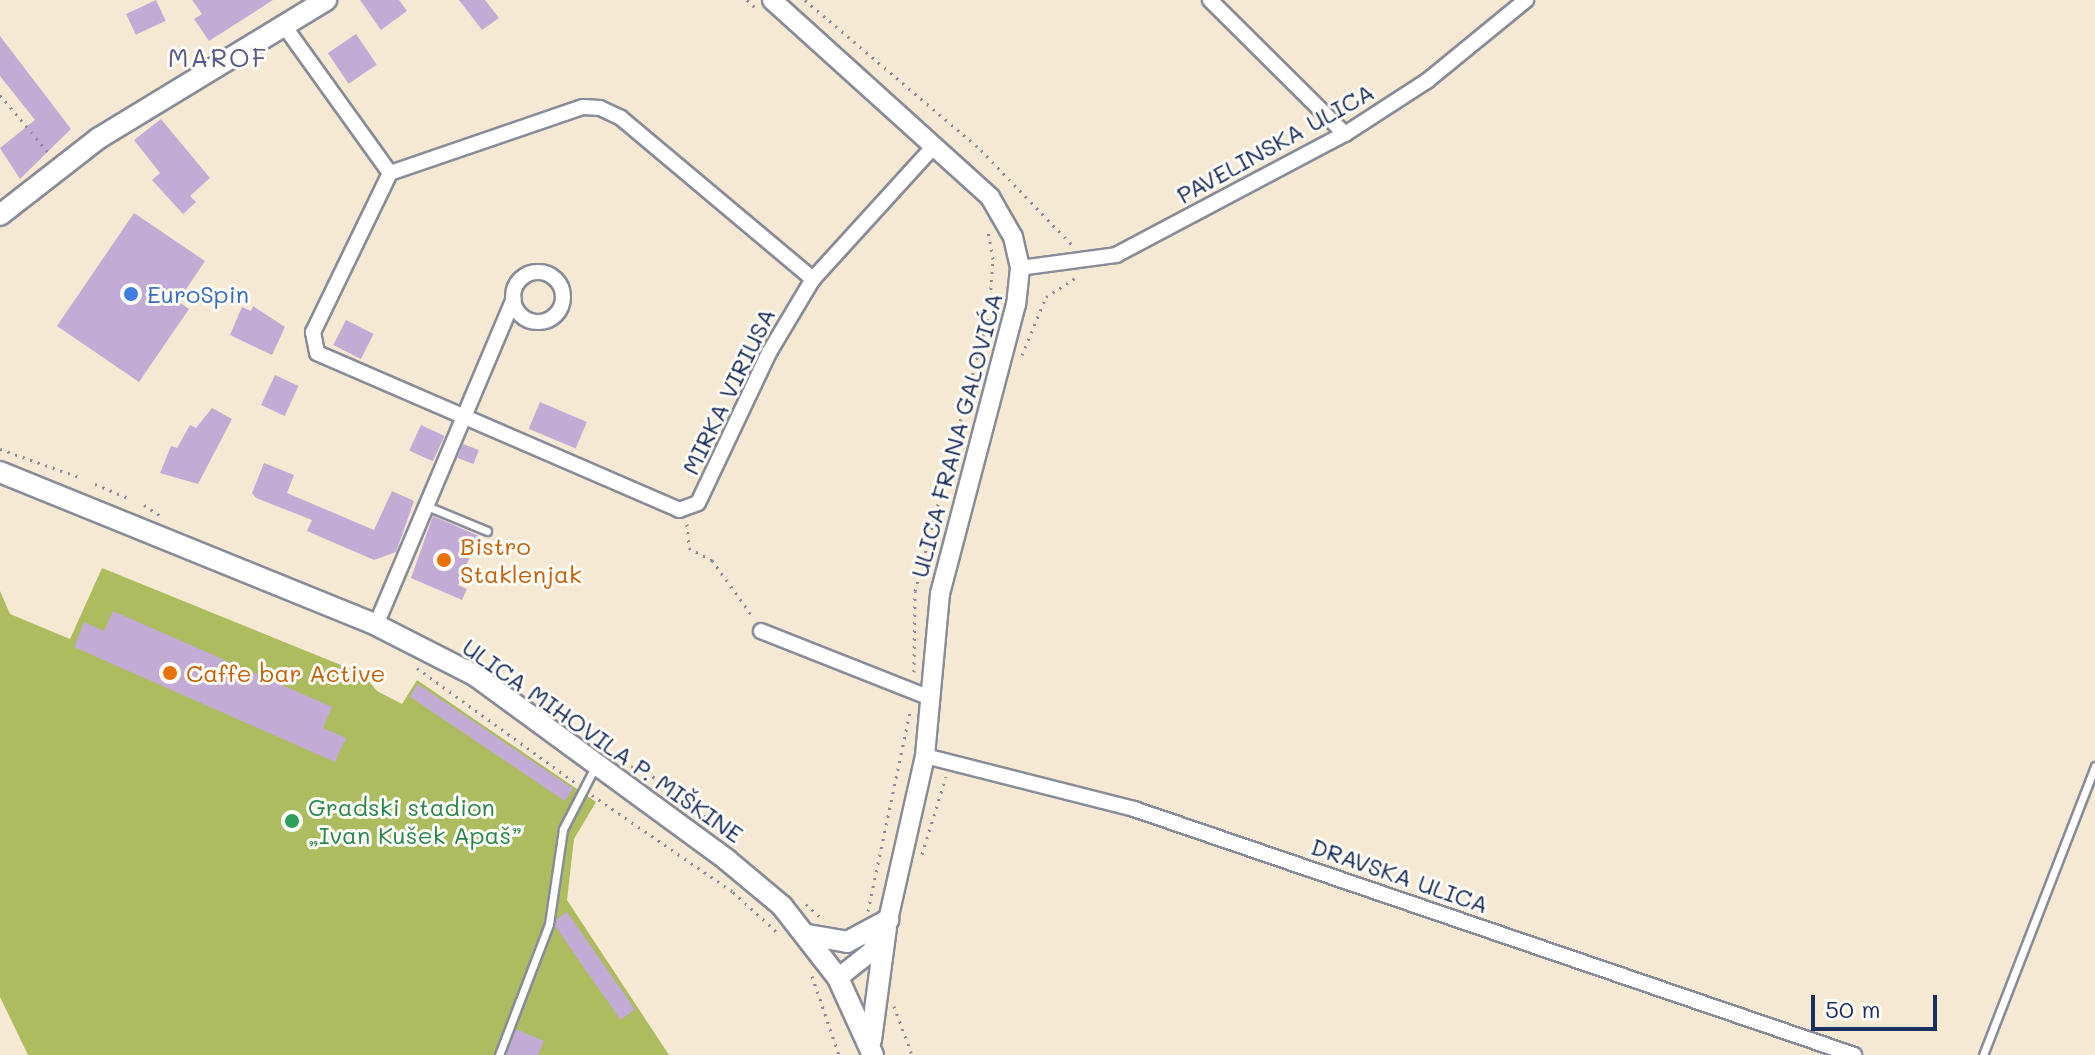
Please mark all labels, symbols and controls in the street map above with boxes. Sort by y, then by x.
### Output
district label: MAROF [168,42,268,74]
street label: PAVELINSKA ULICA [1171,77,1379,209]
place label: EuroSpin [147,280,249,308]
marker: EuroSpin [122,285,140,303]
street label: ULICA FRANA GALOVIĆA [904,289,1008,581]
street label: MIRKA VIRIUSA [675,303,781,479]
place label: Bistro Staklenjak [460,532,582,588]
marker: Bistro Staklenjak [435,551,453,569]
street label: ULICA MIHOVILA P. MIŠKINE [457,632,749,848]
place label: Caffe bar Active [186,659,385,687]
marker: Caffe bar Active [161,664,179,682]
place label: Gradski stadion „Ivan Kušek Apaš” [308,793,522,849]
marker: Gradski stadion „Ivan Kušek Apaš” [283,812,301,830]
street label: DRAVSKA ULICA [1308,831,1492,919]
scale bar [1815,979,1941,1029]
text: 50 m [1825,993,1881,1024]

